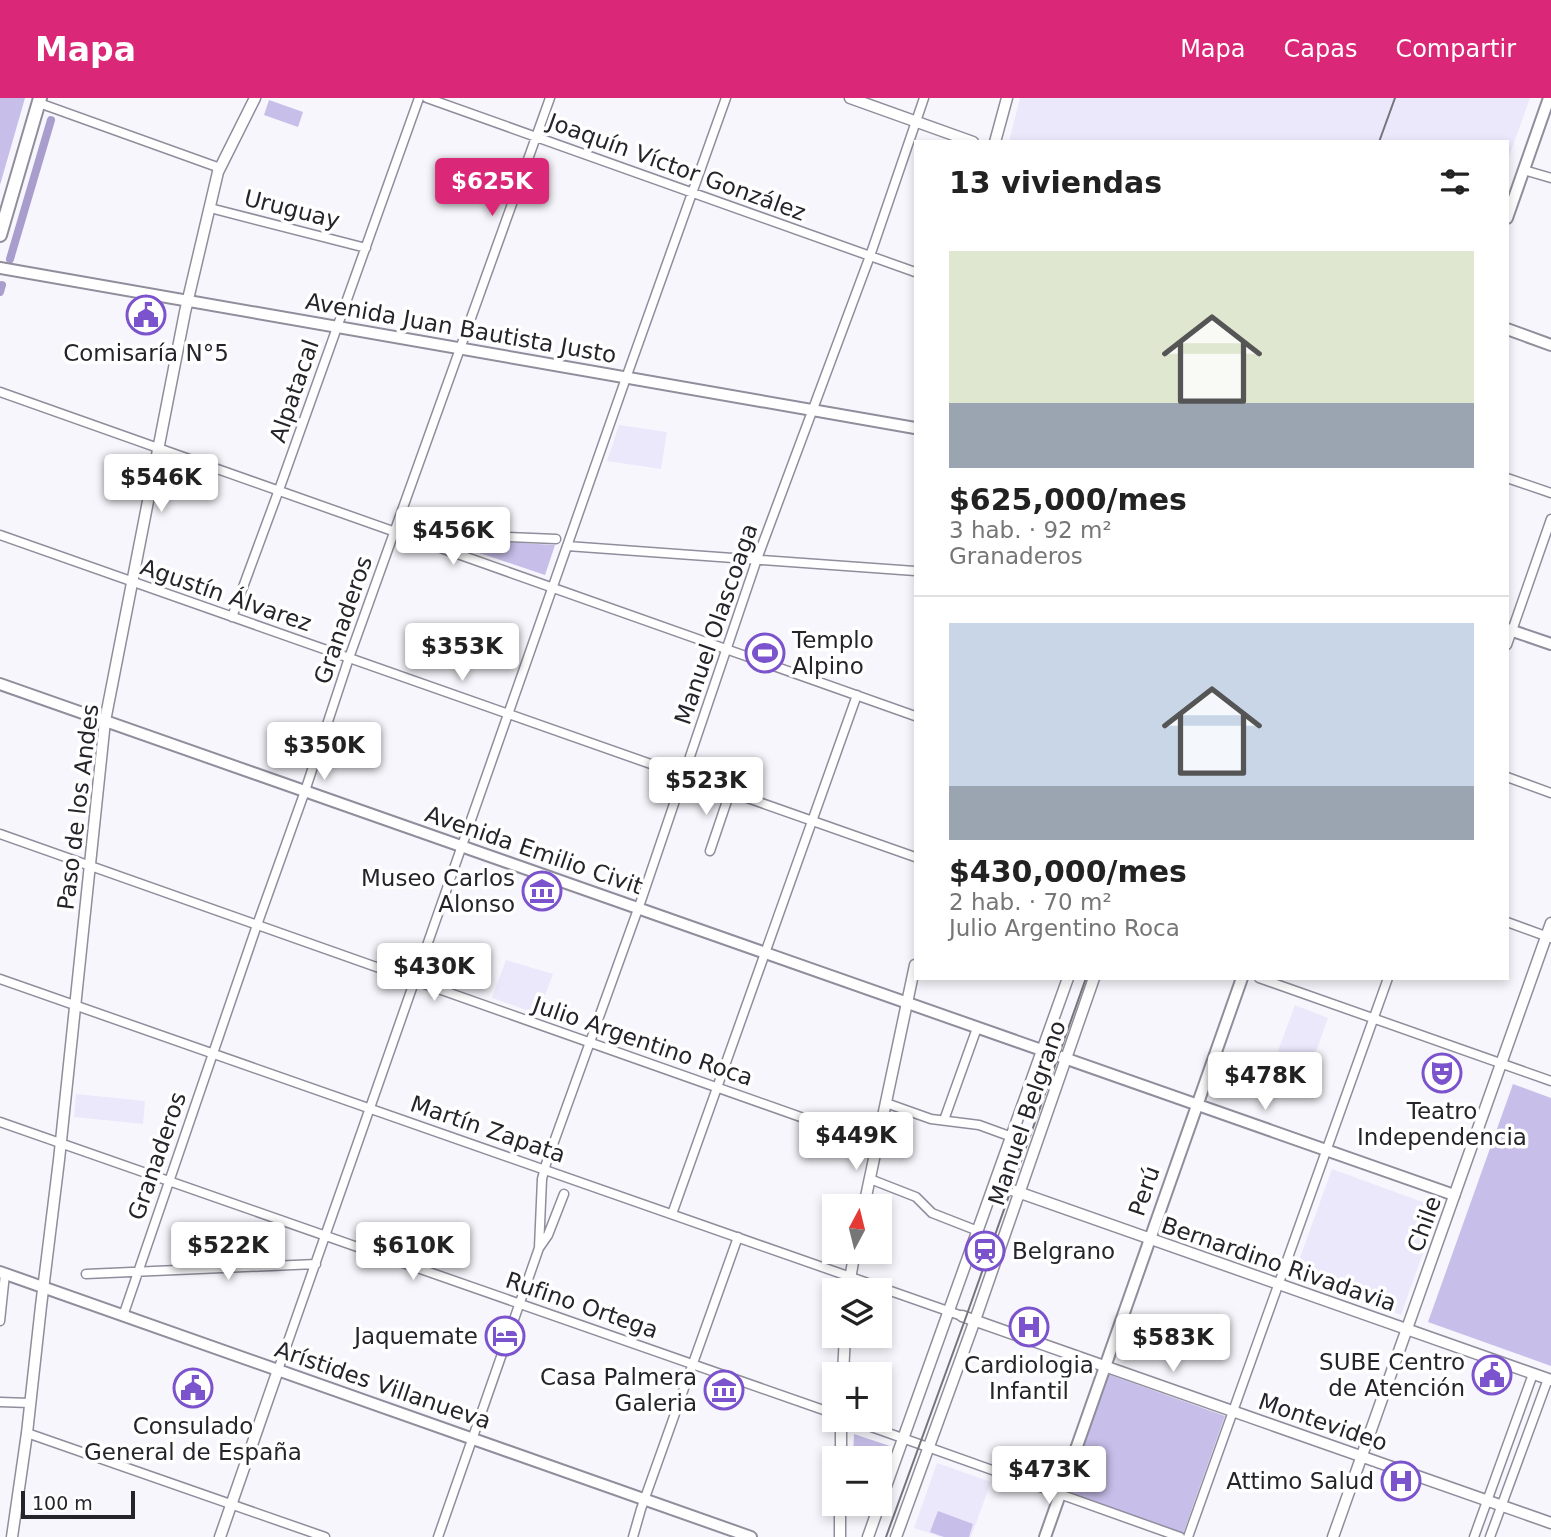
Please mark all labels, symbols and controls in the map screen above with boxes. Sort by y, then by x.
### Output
text: Mapa [35,30,136,69]
text: Mapa [1180,35,1246,63]
text: Capas [1284,35,1357,63]
text: Compartir [1395,35,1516,63]
street label: Joaquín Víctor González [543,108,809,226]
pin: $625K [443,158,541,218]
icon: filters [1436,163,1474,201]
text: 13 viviendas [949,165,1162,200]
text: $625K [451,168,533,194]
street label: Uruguay [241,185,343,233]
street label: Avenida Juan Bautista Justo [304,288,618,368]
public building icon: Comisaría N°5 [125,294,167,336]
icon: home [1149,296,1275,422]
street label: Alpatacal [264,336,324,446]
place label: Comisaría N°5 [63,340,229,366]
pin: $546K [112,454,210,514]
text: $546K [120,464,202,490]
text: $625,000/mes [949,482,1187,517]
pin: $456K [404,508,502,567]
text: $456K [412,517,494,543]
text: 3 hab. · 92 m² [949,517,1112,543]
street label: Manuel Olascoaga [669,520,763,728]
text: Granaderos [949,543,1083,569]
street label: Agustín Álvarez [137,553,315,636]
street label: Granaderos [309,553,377,687]
pin: $353K [413,624,511,683]
place label: Templo Alpino [791,627,874,679]
sports icon: Templo Alpino [744,632,786,674]
text: $353K [421,633,503,659]
icon: home [1149,668,1275,794]
street label: Paso de los Andes [52,703,104,911]
pin: $350K [275,722,373,782]
text: $350K [283,732,365,758]
pin: $523K [657,758,755,817]
text: $523K [665,767,747,793]
street label: Avenida Emilio Civit [422,801,646,899]
text: $430,000/mes [949,854,1187,889]
place label: Museo Carlos Alonso [361,865,515,917]
museum icon: Museo Carlos Alonso [521,870,563,912]
text: 2 hab. · 70 m² [949,889,1112,915]
text: Julio Argentino Roca [949,915,1180,941]
pin: $430K [385,944,483,1003]
text: $430K [393,953,475,979]
street label: Julio Argentino Roca [528,990,756,1091]
street label: Manuel Belgrano [983,1017,1071,1209]
pin: $478K [1216,1052,1314,1112]
theatre icon: Teatro Independencia [1421,1052,1463,1094]
text: $478K [1224,1062,1306,1088]
street label: Granaderos [123,1089,191,1223]
street label: Martín Zapata [407,1090,569,1168]
place label: Teatro Independencia [1357,1098,1527,1150]
pin: $449K [807,1112,905,1172]
text: $449K [815,1122,897,1148]
street label: Perú [1123,1163,1165,1219]
street label: Chile [1402,1193,1446,1255]
north arrow [822,1194,892,1264]
map controls [822,1194,892,1516]
street label: Bernardino Rivadavia [1158,1212,1400,1316]
pin: $522K [179,1222,277,1282]
pin: $610K [364,1222,462,1282]
station icon: Belgrano [964,1230,1006,1272]
text: $522K [187,1232,269,1258]
text: $610K [372,1232,454,1258]
place label: Belgrano [1012,1238,1115,1264]
street label: Rufino Ortega [502,1267,662,1343]
button: layers [822,1278,892,1348]
hospital icon: Cardiologia Infantil [1008,1306,1050,1348]
pin: $583K [1124,1314,1222,1374]
hotel icon: Jaquemate [484,1315,526,1357]
place label: Jaquemate [352,1323,478,1349]
text: $583K [1132,1324,1214,1350]
street label: Arístides Villanueva [272,1336,494,1434]
place label: SUBE Centro de Atención [1319,1349,1465,1401]
place label: Cardiologia Infantil [964,1352,1094,1404]
public building icon: SUBE Centro de Atención [1471,1354,1513,1396]
button: + [822,1362,892,1432]
place label: Casa Palmera Galeria [540,1364,697,1416]
public building icon: Consulado General de España [172,1367,214,1409]
museum icon: Casa Palmera Galeria [703,1369,745,1411]
street label: Montevideo [1255,1388,1391,1456]
place label: Consulado General de España [84,1413,302,1465]
button: − [822,1446,892,1516]
pin: $473K [1000,1446,1098,1506]
text: $473K [1008,1456,1090,1482]
hospital icon: Attimo Salud [1380,1460,1422,1502]
place label: Attimo Salud [1226,1468,1374,1494]
scale bar [21,1488,135,1520]
text: 100 m [32,1492,93,1514]

